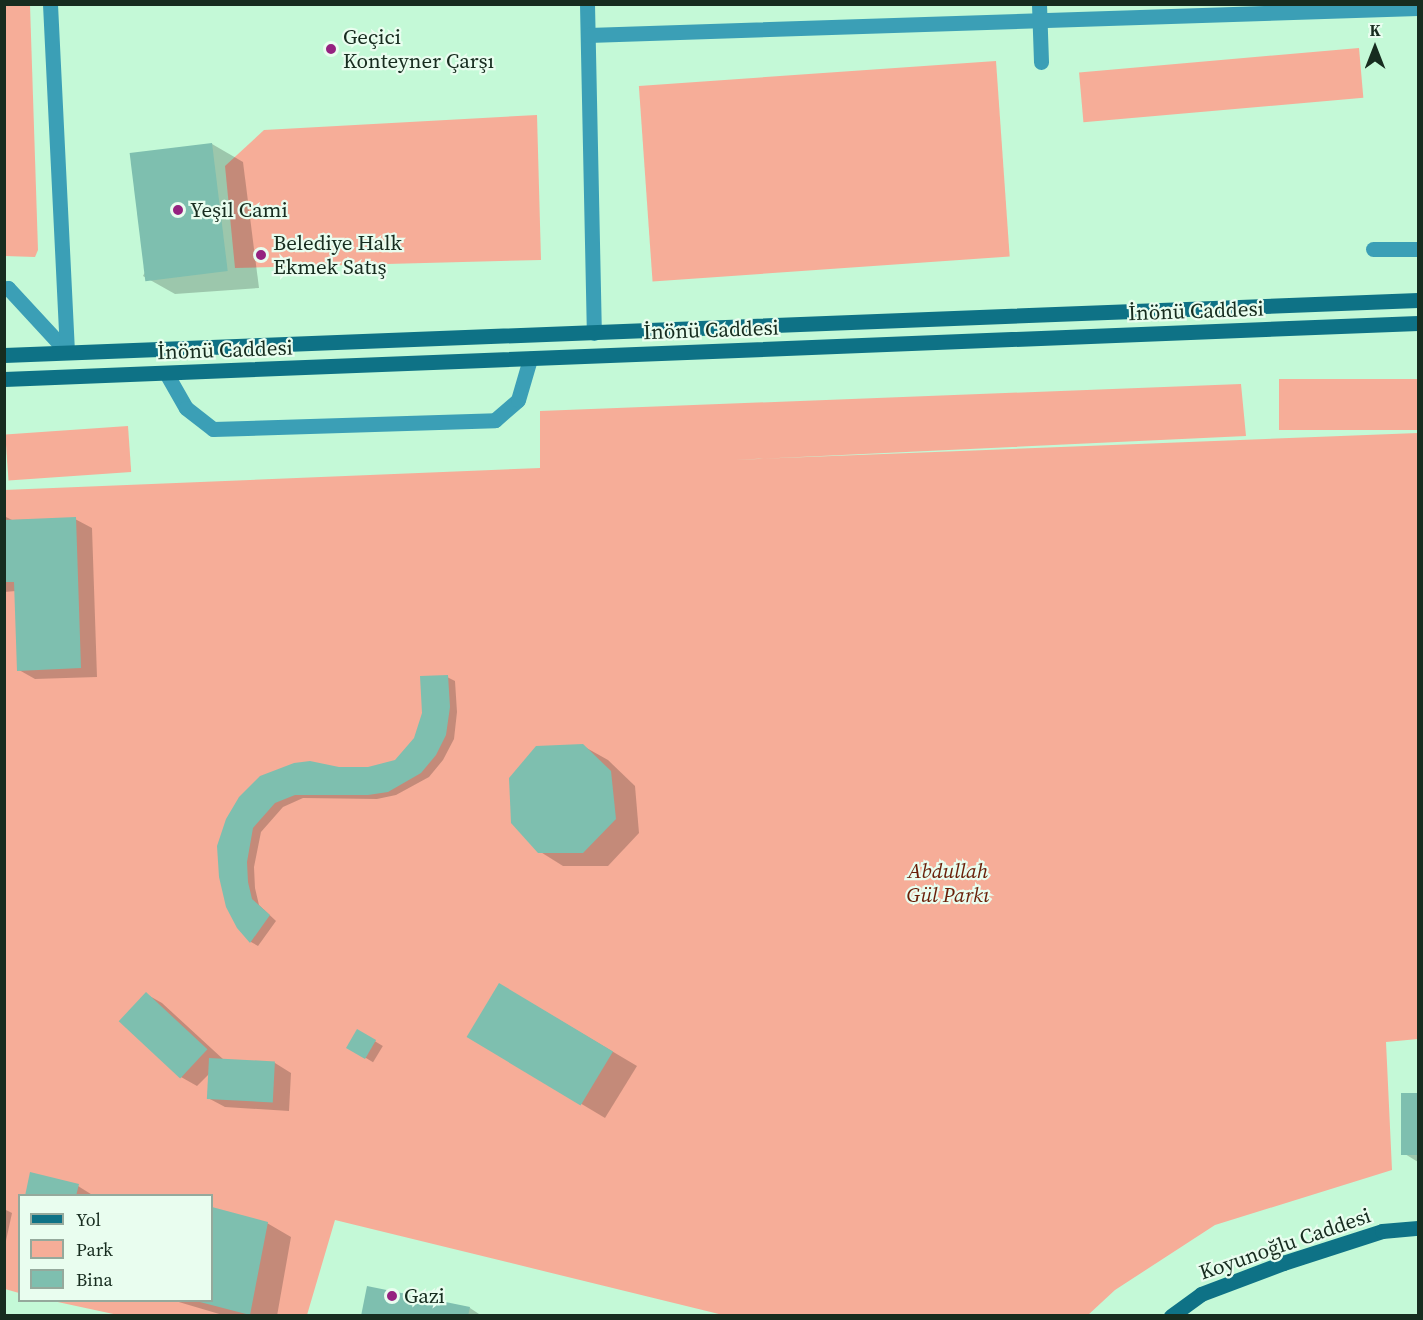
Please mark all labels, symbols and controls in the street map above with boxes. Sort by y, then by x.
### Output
north arrow [1345,18,1405,78]
text: K [1369,19,1381,41]
place label: Geçici Konteyner Çarşı [343,24,494,74]
marker: Geçici Konteyner Çarşı [324,42,338,56]
place label: Yeşil Cami [190,197,288,223]
marker: Yeşil Cami [171,203,185,217]
place label: Belediye Halk Ekmek Satış [273,230,402,280]
marker: Belediye Halk Ekmek Satış [254,248,268,262]
street label: İnönü Caddesi [1128,296,1264,326]
street label: İnönü Caddesi [643,315,779,345]
street label: İnönü Caddesi [157,335,293,365]
park label: Abdullah Gül Parkı [907,858,989,908]
legend [18,1194,213,1302]
street label: Koyunoğlu Caddesi [1196,1203,1374,1285]
text: Yol [76,1207,101,1232]
text: Park [76,1237,113,1262]
text: Bina [76,1267,113,1292]
place label: Gazi [404,1283,445,1309]
marker: Gazi [385,1289,399,1303]

